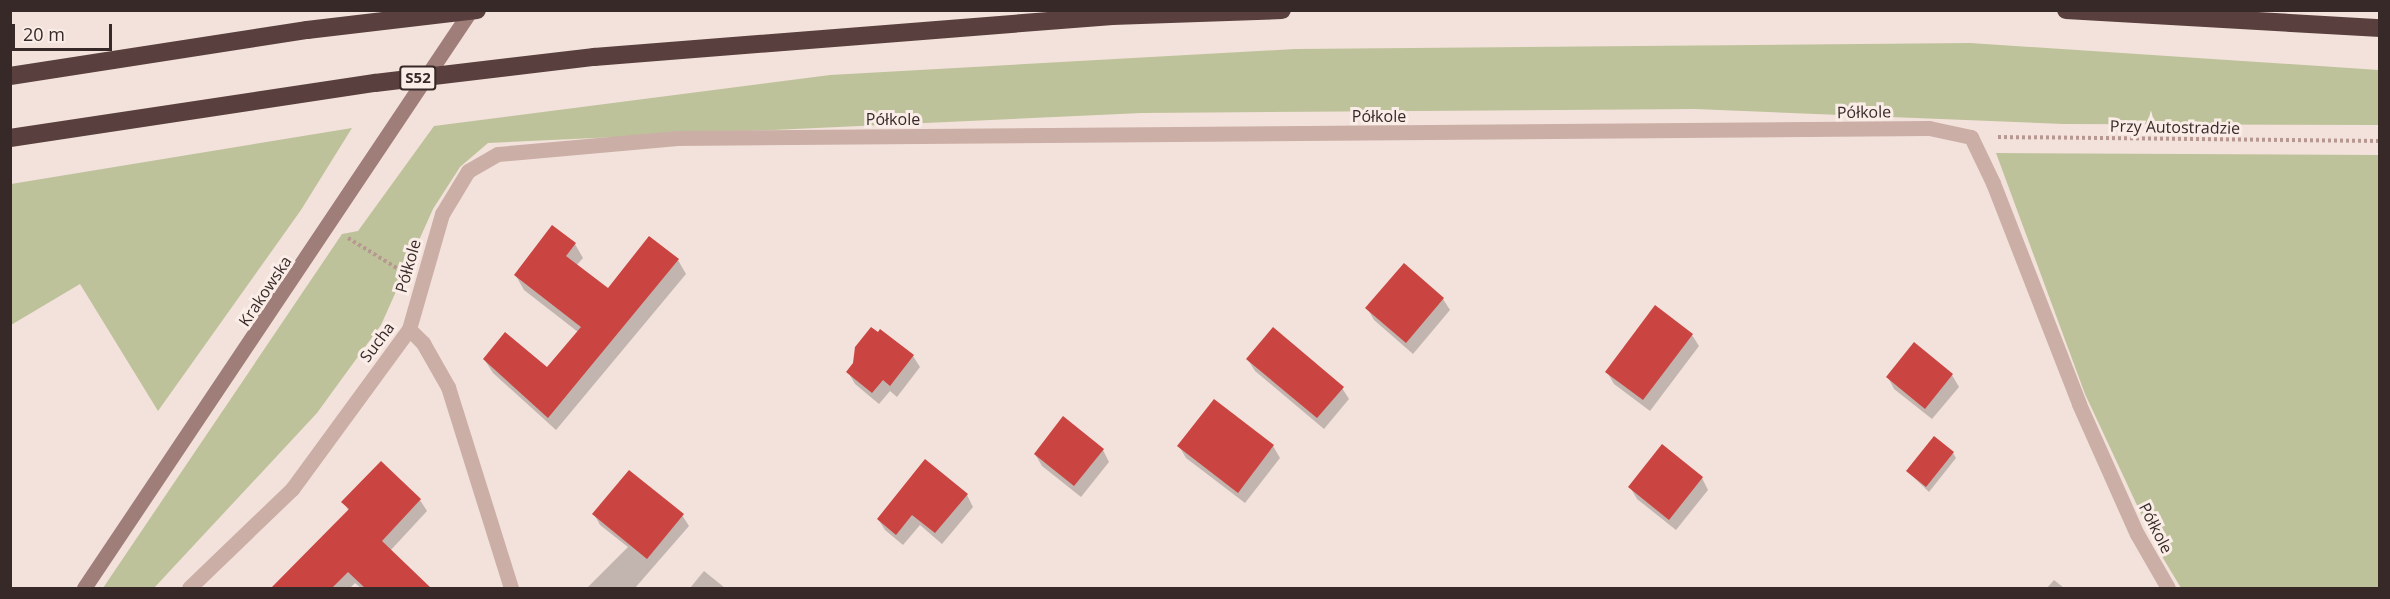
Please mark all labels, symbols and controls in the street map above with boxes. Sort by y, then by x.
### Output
scale bar [15,12,116,50]
text: 20 m [23,22,65,46]
road number: S52 [398,66,438,90]
street label: Półkole [1837,102,1891,122]
street label: Półkole [1352,106,1406,126]
street label: Półkole [866,109,920,129]
street label: Przy Autostradzie [2110,116,2240,138]
street label: Półkole [391,237,425,295]
street label: Krakowska [235,252,295,330]
street label: Sucha [356,318,398,366]
street label: Półkole [2135,499,2177,557]

